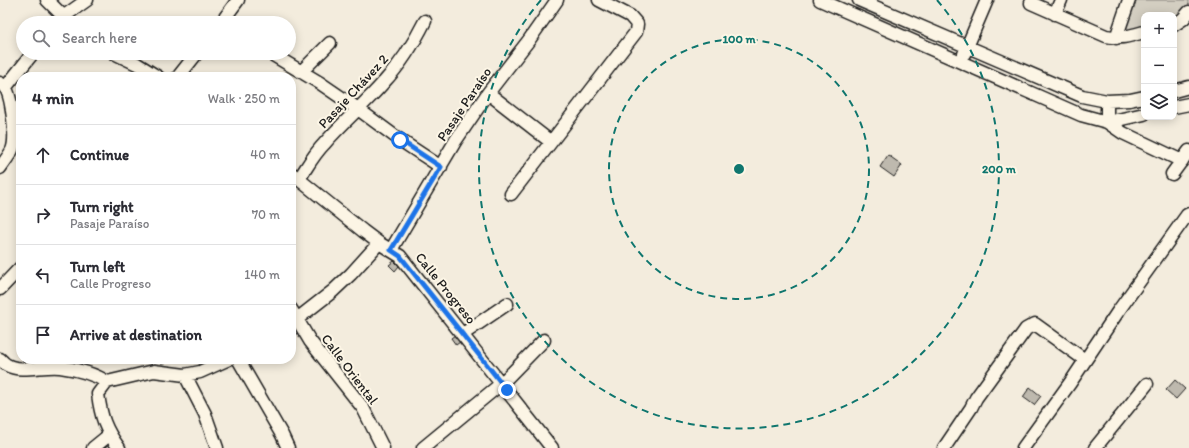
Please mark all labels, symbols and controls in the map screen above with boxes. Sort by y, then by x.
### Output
map controls [1141,12,1177,120]
button: + [1141,12,1177,48]
search box [16,16,296,60]
icon: search [30,27,52,49]
text: Search here [62,29,137,47]
text: 100 m [722,32,756,46]
button: − [1141,48,1177,84]
street label: Pasaje Chávez 2 [315,50,392,132]
street label: Pasaje Paraíso [433,64,495,144]
button: layers [1141,84,1177,120]
text: 4 min [32,88,74,108]
text: Walk · 250 m [208,91,280,106]
route start [391,131,409,149]
icon: ahead [32,144,54,166]
text: Continue [70,146,129,164]
text: 40 m [250,147,280,162]
centre of rings [732,162,746,176]
text: 200 m [982,162,1017,176]
text: Turn right [70,198,134,216]
icon: right [32,204,54,226]
text: 70 m [252,207,280,222]
text: Pasaje Paraíso [70,216,149,231]
street label: Calle Progreso [412,249,480,328]
text: Turn left [70,258,125,276]
icon: left [32,264,54,286]
text: 140 m [244,267,280,282]
text: Calle Progreso [70,276,151,291]
icon: arrive [32,324,54,346]
text: Arrive at destination [70,326,202,344]
street label: Calle Oriental [318,331,382,408]
route end [498,381,516,399]

